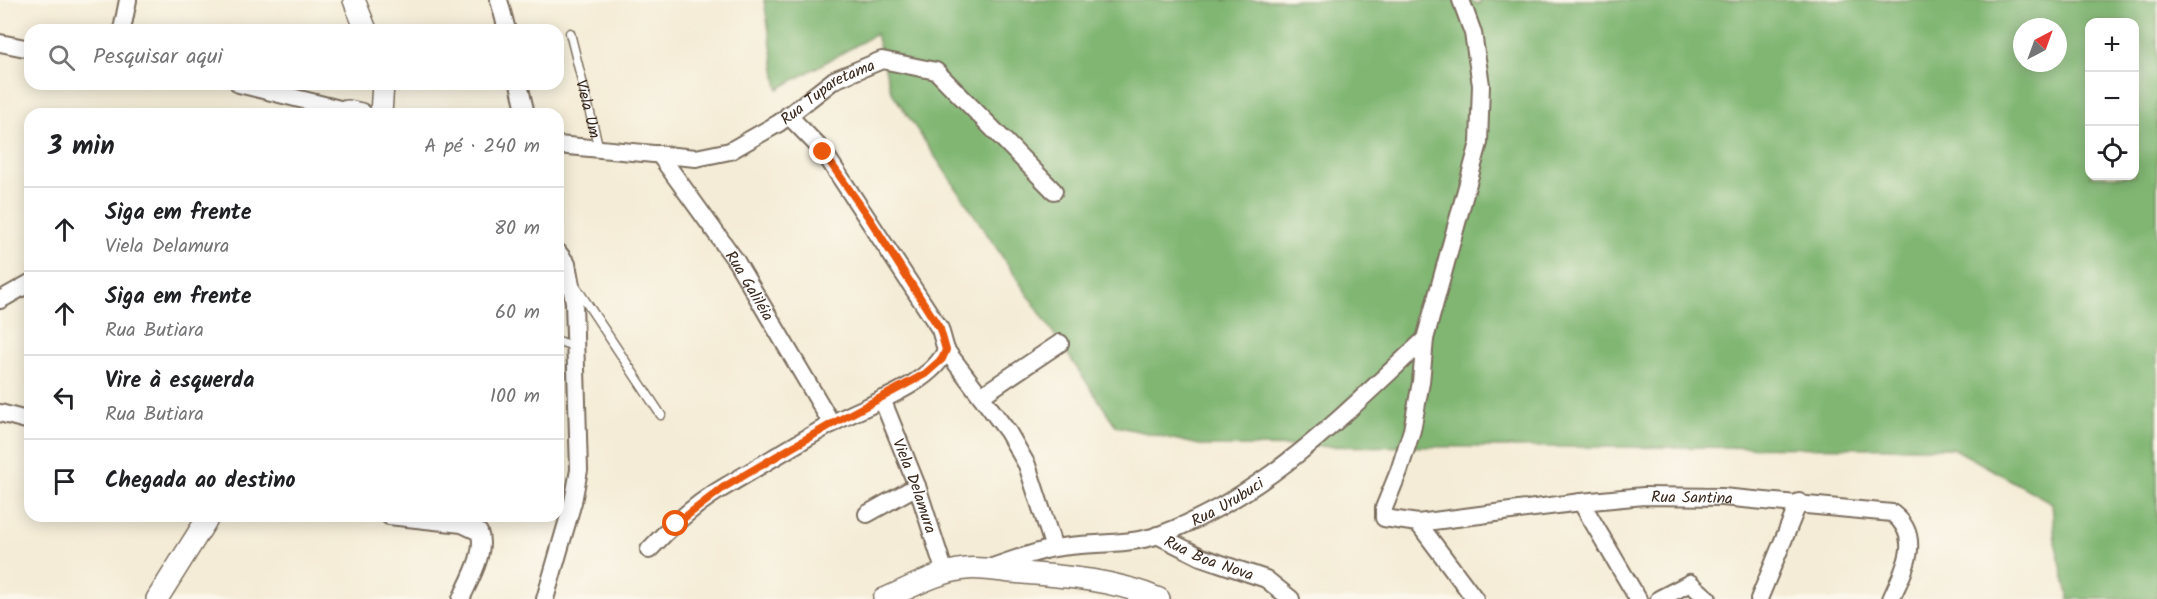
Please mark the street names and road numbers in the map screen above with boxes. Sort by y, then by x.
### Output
street label: Rua Tuparetama [775,53,879,132]
street label: Viela Um [568,77,607,141]
street label: Rua Galiléia [718,246,780,326]
street label: Viela Delamura [885,435,942,537]
street label: Rua Urubuci [1187,471,1270,534]
street label: Rua Santina [1651,485,1734,512]
street label: Rua Boa Nova [1159,529,1257,588]

